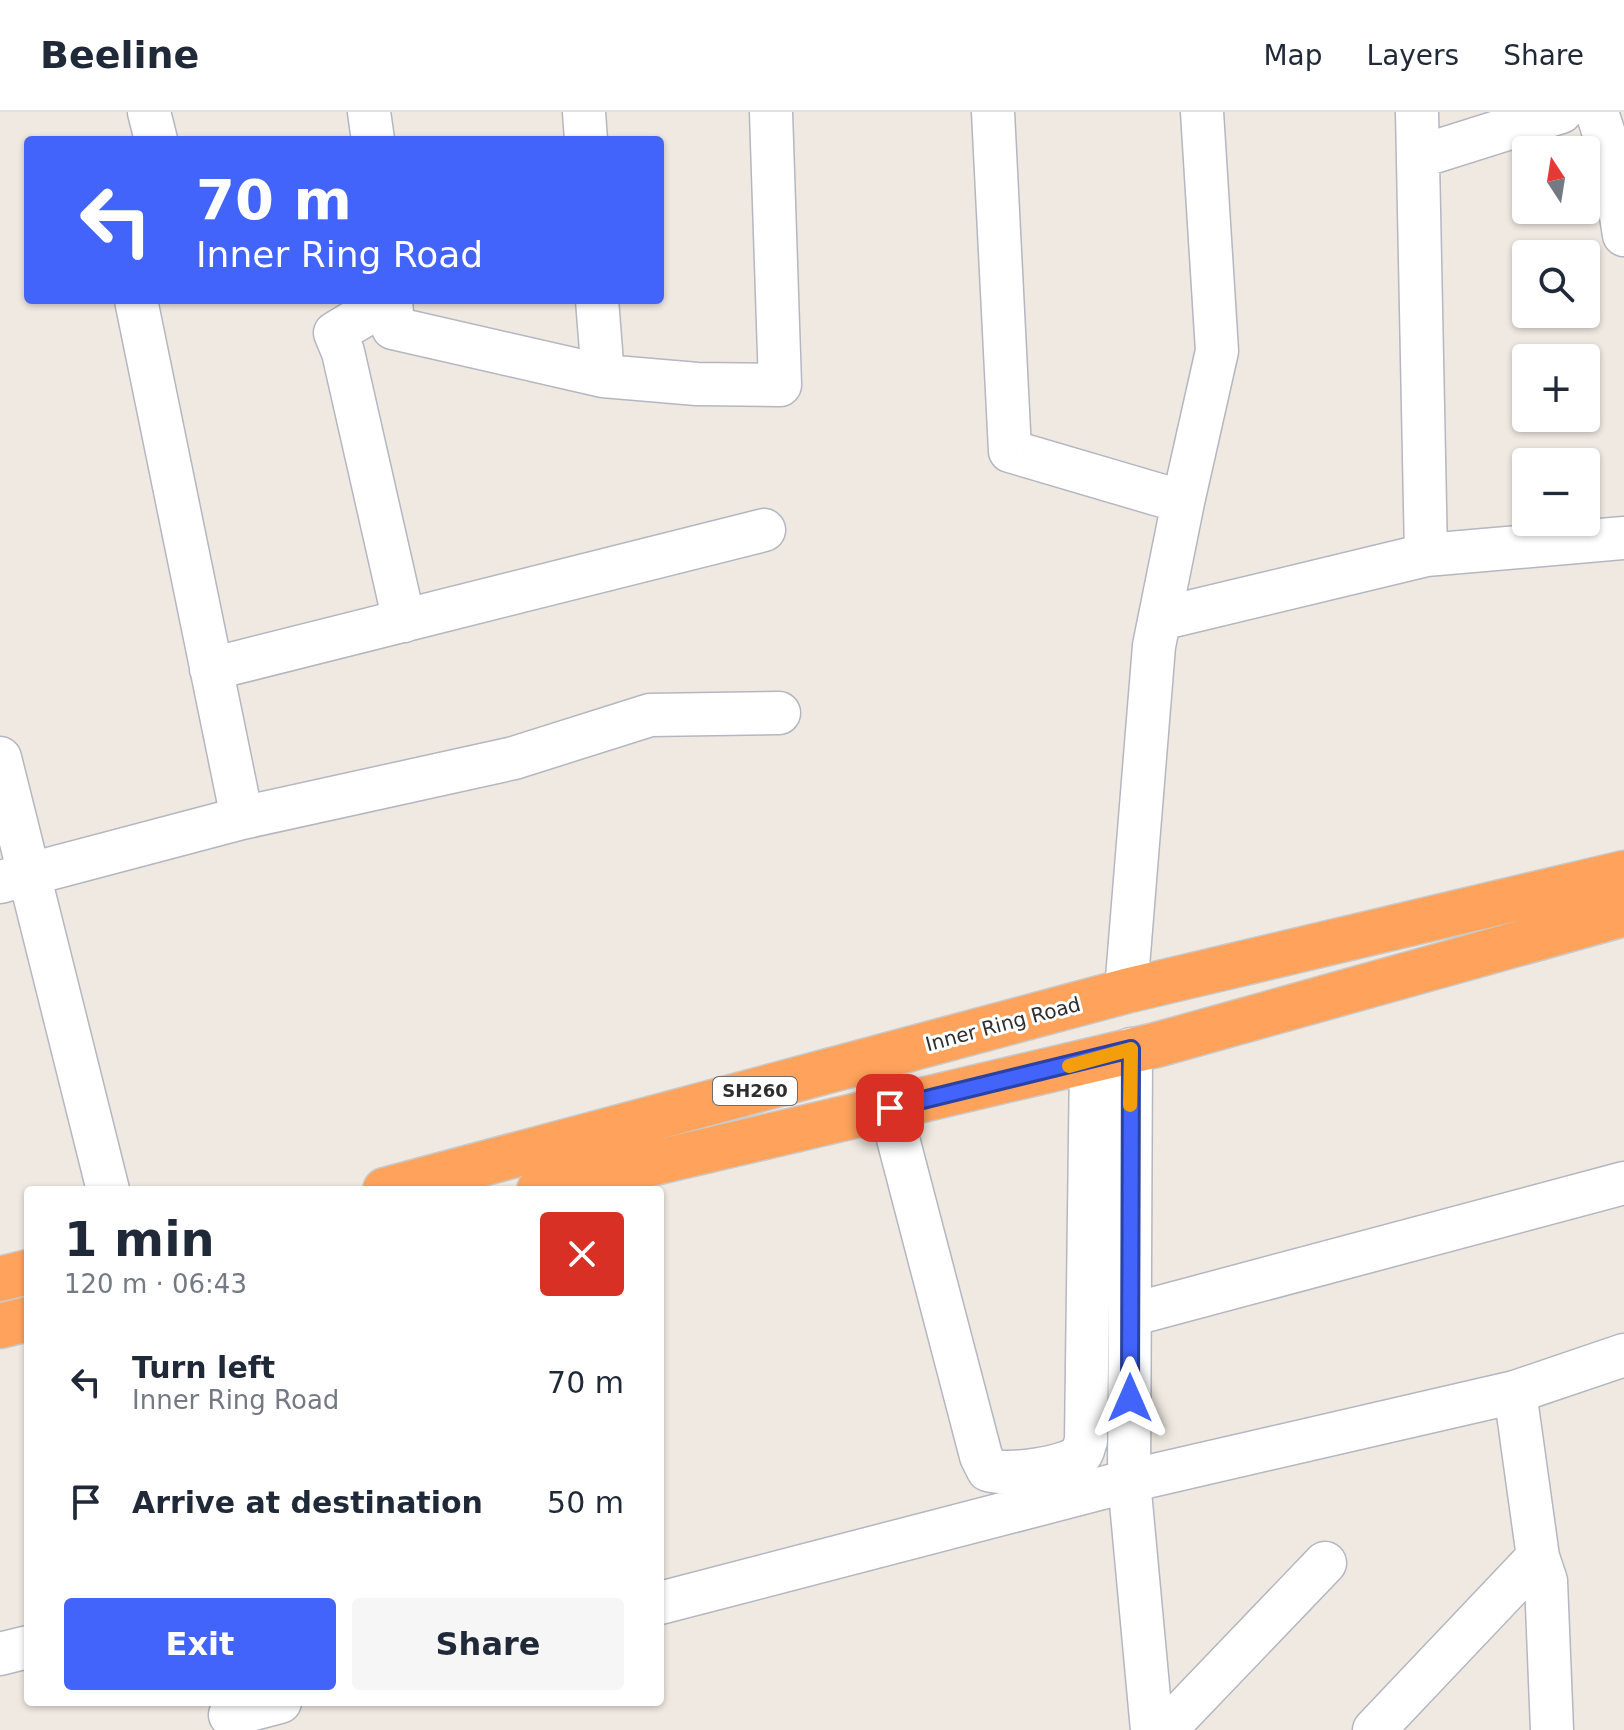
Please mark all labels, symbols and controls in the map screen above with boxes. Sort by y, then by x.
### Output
text: Beeline [40,33,199,77]
text: Map [1263,39,1323,72]
text: Layers [1367,39,1459,72]
text: Share [1503,39,1584,72]
north arrow [1512,136,1600,224]
map controls [1512,136,1600,536]
text: 70 m [196,167,352,232]
icon: left [64,168,168,272]
text: Inner Ring Road [196,234,483,275]
button: search [1512,240,1600,328]
button: + [1512,344,1600,432]
button: − [1512,448,1600,536]
street label: Inner Ring Road [923,992,1083,1056]
pin [856,1074,924,1142]
road number: SH260 [713,1077,797,1105]
icon: arrive [868,1086,912,1130]
text: 1 min [64,1211,215,1267]
button: close [540,1212,624,1296]
text: 120 m · 06:43 [64,1269,247,1299]
text: Turn left [132,1350,275,1385]
position arrow [1088,1356,1172,1440]
icon: left [64,1360,108,1404]
text: 70 m [547,1365,624,1400]
text: Inner Ring Road [132,1385,339,1415]
icon: arrive [64,1480,108,1524]
text: Arrive at destination [132,1485,483,1520]
text: 50 m [547,1485,624,1520]
button: Exit [64,1598,336,1690]
button: Share [352,1598,624,1690]

